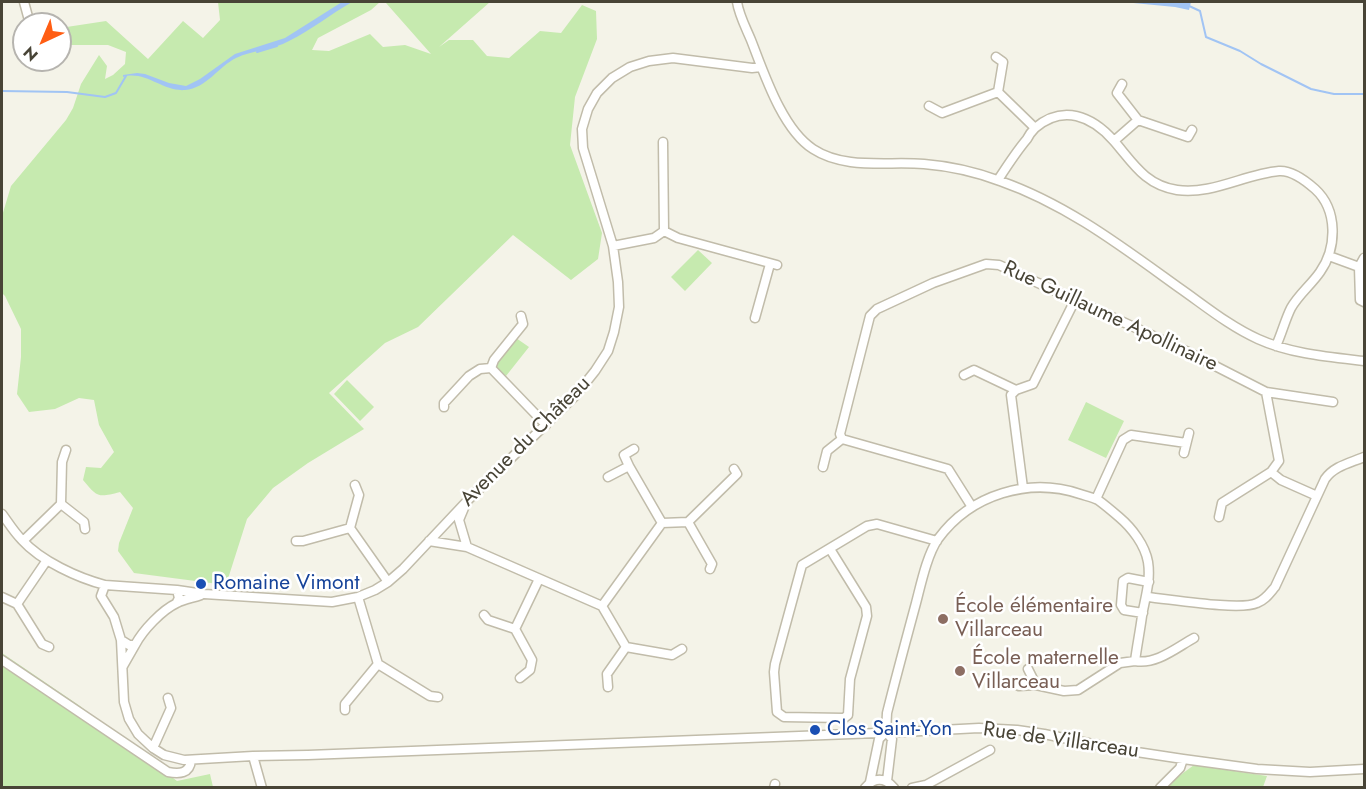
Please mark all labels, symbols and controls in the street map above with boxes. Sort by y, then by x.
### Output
north arrow [12,12,72,72]
text: N [18,41,43,67]
street label: Rue Guillaume Apollinaire [999,256,1221,378]
street label: Avenue du Château [456,372,596,512]
place label: Romaine Vimont [213,571,360,597]
marker: Romaine Vimont [194,577,208,591]
place label: École élémentaire Villarceau [955,594,1113,644]
marker: École élémentaire Villarceau [936,612,950,626]
place label: École maternelle Villarceau [972,646,1119,696]
marker: École maternelle Villarceau [953,664,967,678]
place label: Clos Saint-Yon [827,717,952,743]
street label: Rue de Villarceau [982,718,1140,764]
marker: Clos Saint-Yon [808,723,822,737]

